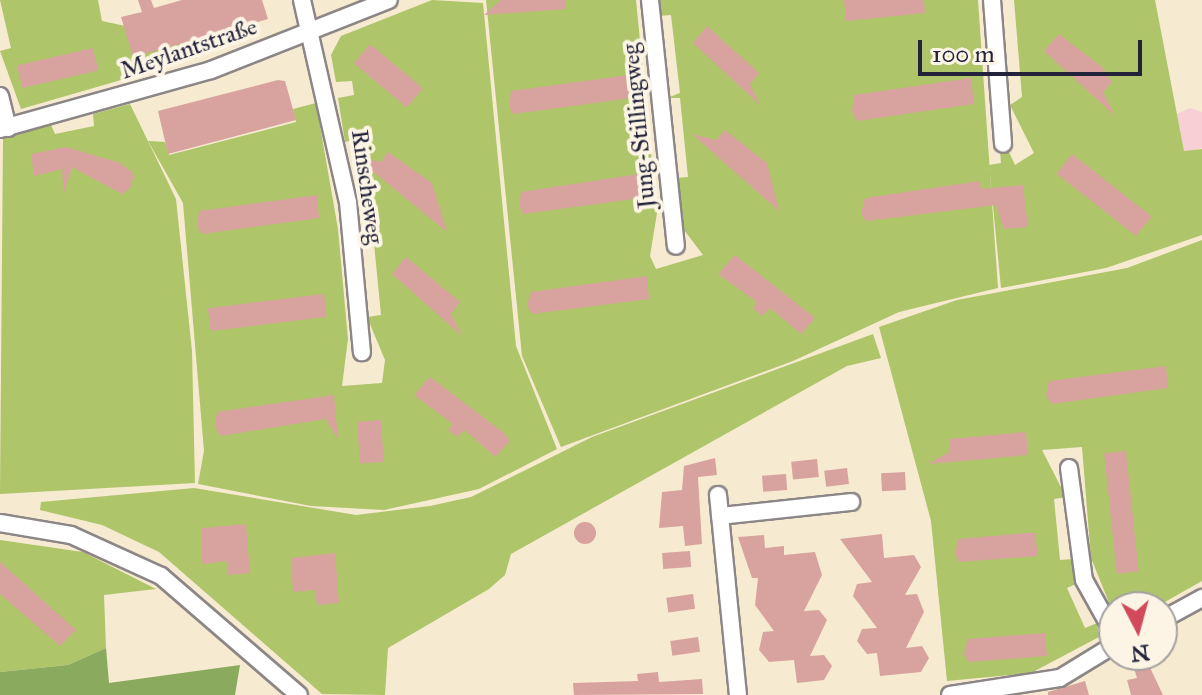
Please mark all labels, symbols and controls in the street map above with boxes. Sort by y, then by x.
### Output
street label: Meylantstraße [117,12,261,86]
scale bar [922,24,1146,74]
text: 100 m [932,39,995,69]
street label: Jung-Stillingweg [616,42,662,210]
street label: Rinscheweg [345,128,389,246]
north arrow [1098,591,1178,671]
text: N [1130,639,1151,668]

